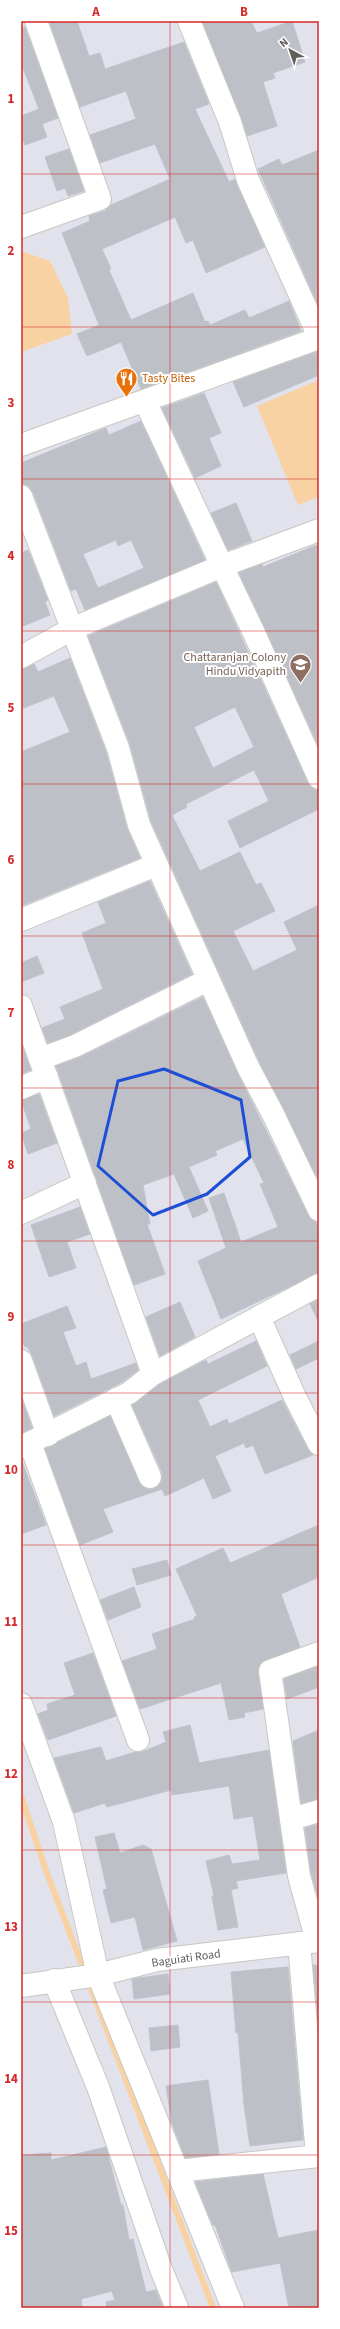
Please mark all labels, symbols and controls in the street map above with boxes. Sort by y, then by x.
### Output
text: A [91,3,100,21]
text: B [240,3,248,21]
north arrow [270,30,310,70]
text: N [276,35,292,51]
text: 1 [8,90,15,108]
text: 2 [8,242,15,260]
restaurant icon: Tasty Bites [114,365,140,398]
place label: Tasty Bites [142,370,195,387]
text: 3 [8,394,15,412]
text: 4 [8,547,15,565]
place label: Chattaranjan Colony Hindu Vidyapith [184,649,286,680]
school or university icon: Chattaranjan Colony Hindu Vidyapith [288,651,314,684]
text: 5 [8,699,15,717]
text: 6 [8,851,15,869]
text: 7 [8,1004,15,1022]
text: 8 [8,1156,15,1174]
text: 9 [8,1308,15,1326]
text: 10 [4,1461,18,1479]
text: 11 [4,1613,18,1631]
text: 12 [4,1765,18,1783]
text: 13 [4,1918,18,1936]
street label: Baguiati Road [150,1945,222,1972]
text: 14 [4,2070,18,2088]
text: 15 [4,2222,18,2240]

